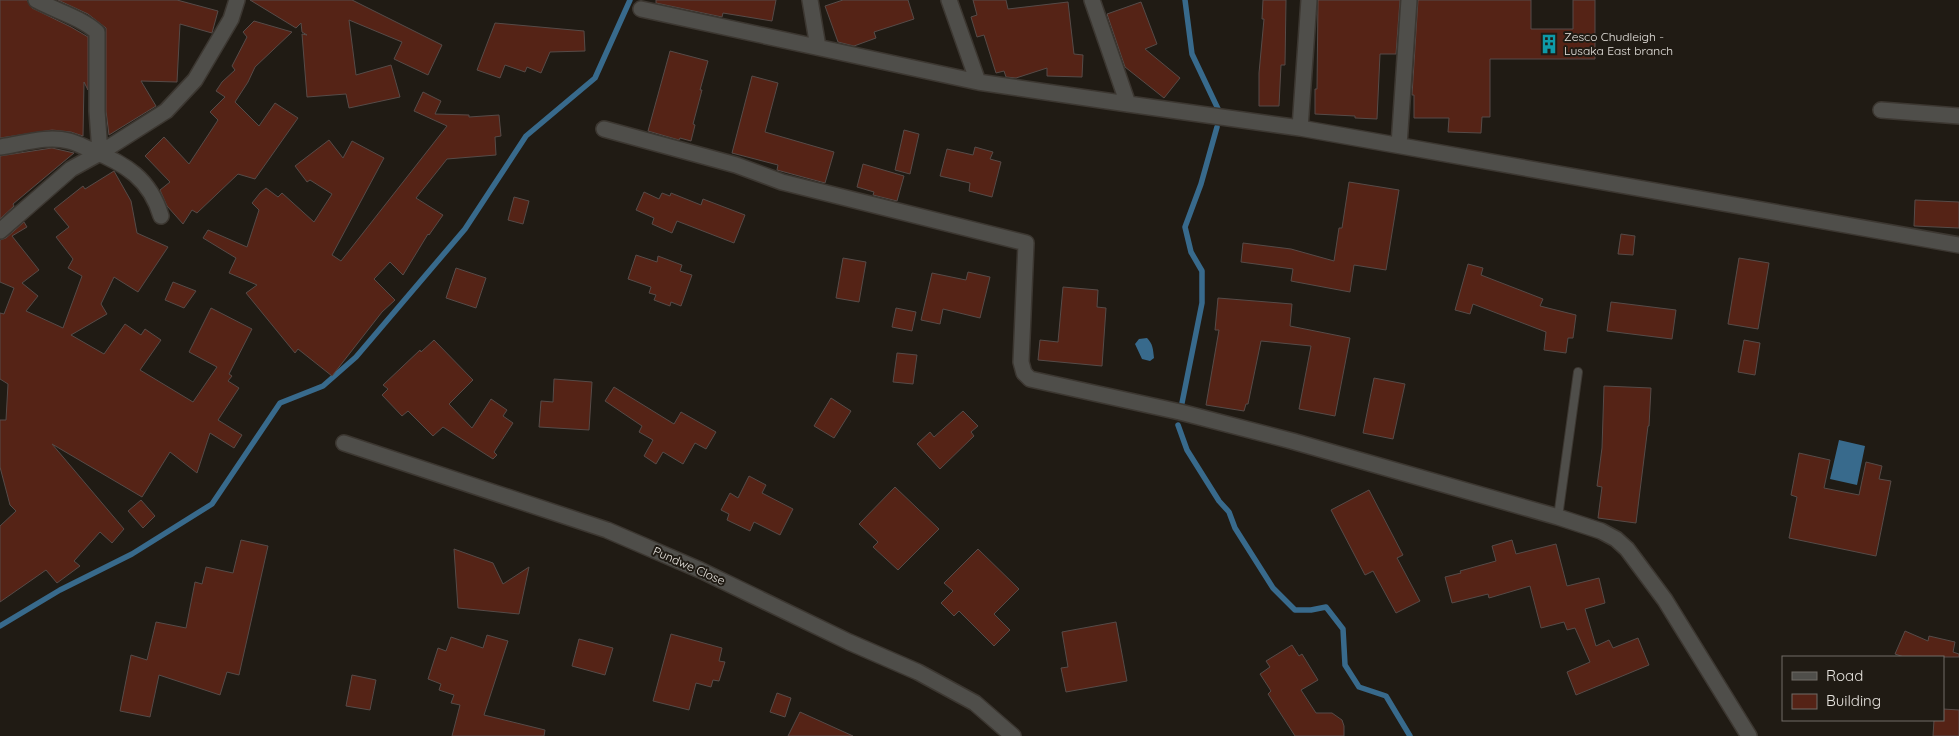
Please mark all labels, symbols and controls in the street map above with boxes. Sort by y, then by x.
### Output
place label: Zesco Chudleigh - Lusaka East branch [1564,29,1673,58]
building icon: Zesco Chudleigh - Lusaka East branch [1538,33,1560,55]
street label: Pundwe Close [651,543,728,588]
legend [1782,656,1944,721]
text: Road [1826,666,1863,685]
text: Building [1826,691,1881,710]

